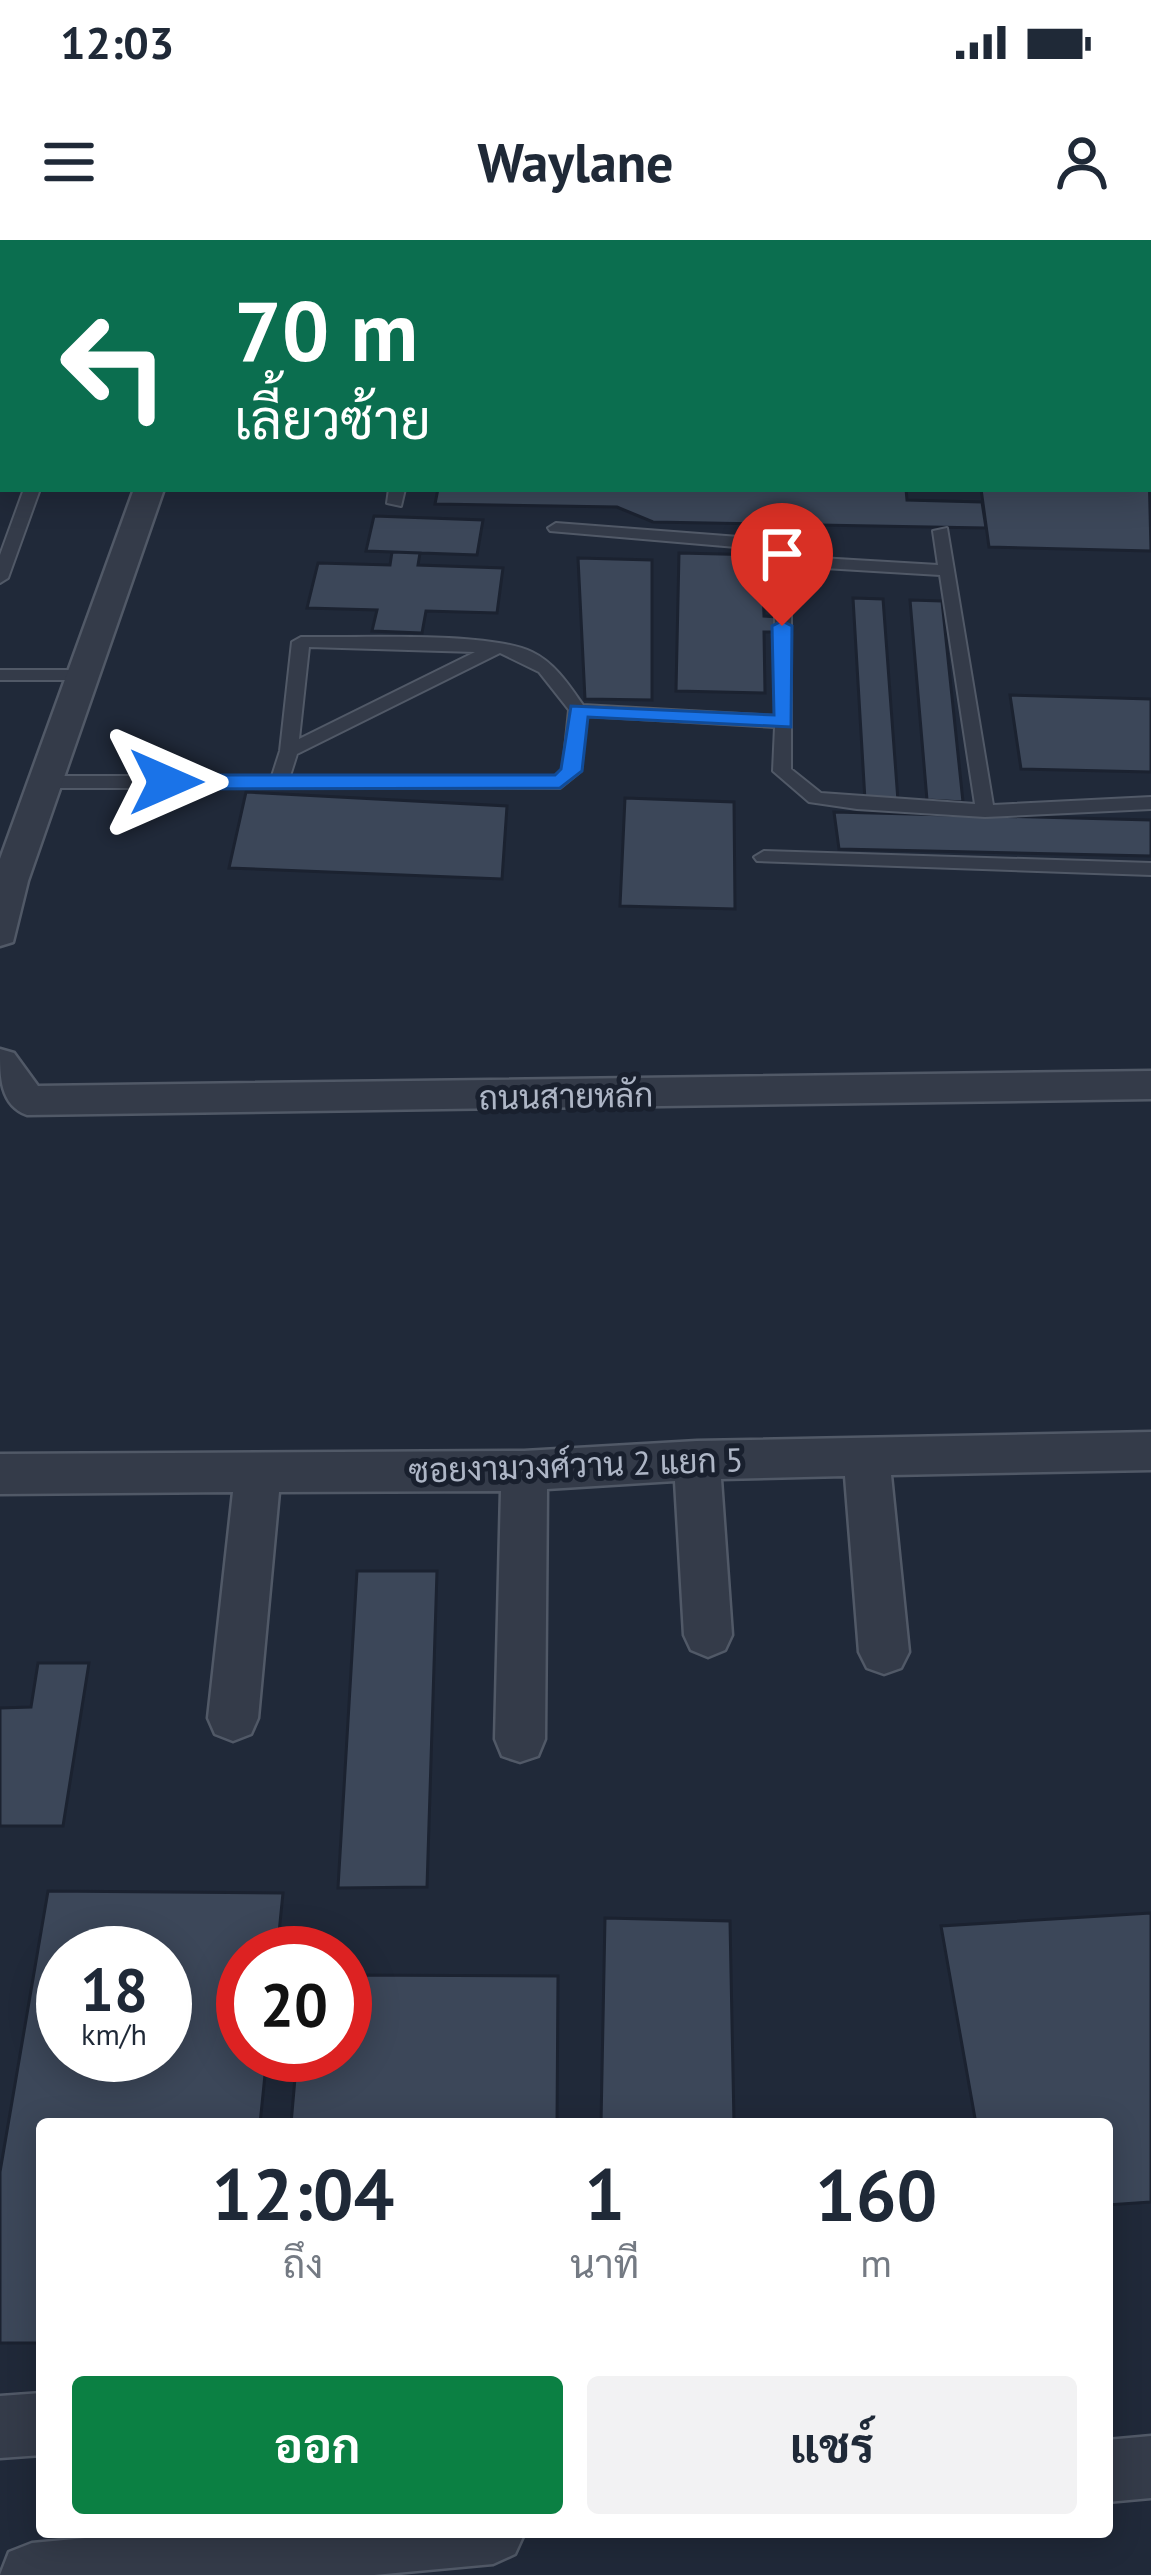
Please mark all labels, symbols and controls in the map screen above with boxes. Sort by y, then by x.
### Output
text: 12:03 [60,13,174,71]
text: Waylane [477,127,674,197]
icon: menu [36,129,102,195]
icon: person [1049,129,1115,195]
text: 70 m [234,275,418,384]
icon: left [36,288,192,444]
text: เลี้ยวซ้าย [234,384,431,454]
pin [731,503,833,626]
icon: arrive [749,521,815,587]
position arrow [103,719,229,845]
street label: ถนนสายหลัก [478,1072,654,1119]
street label: ซอยงามวงศ์วาน 2 แยก 5 [408,1437,744,1492]
speed limit sign: 20 [216,1926,372,2082]
text: 18 [80,1950,148,2028]
text: km/h [81,2014,147,2053]
text: 12:04 [212,2147,394,2240]
text: 1 [584,2147,625,2240]
text: 160 [815,2148,937,2241]
text: m [860,2237,892,2288]
text: ถึง [283,2238,323,2289]
text: นาที [570,2238,639,2289]
button: ออก [72,2376,563,2514]
button: แชร์ [587,2376,1077,2514]

